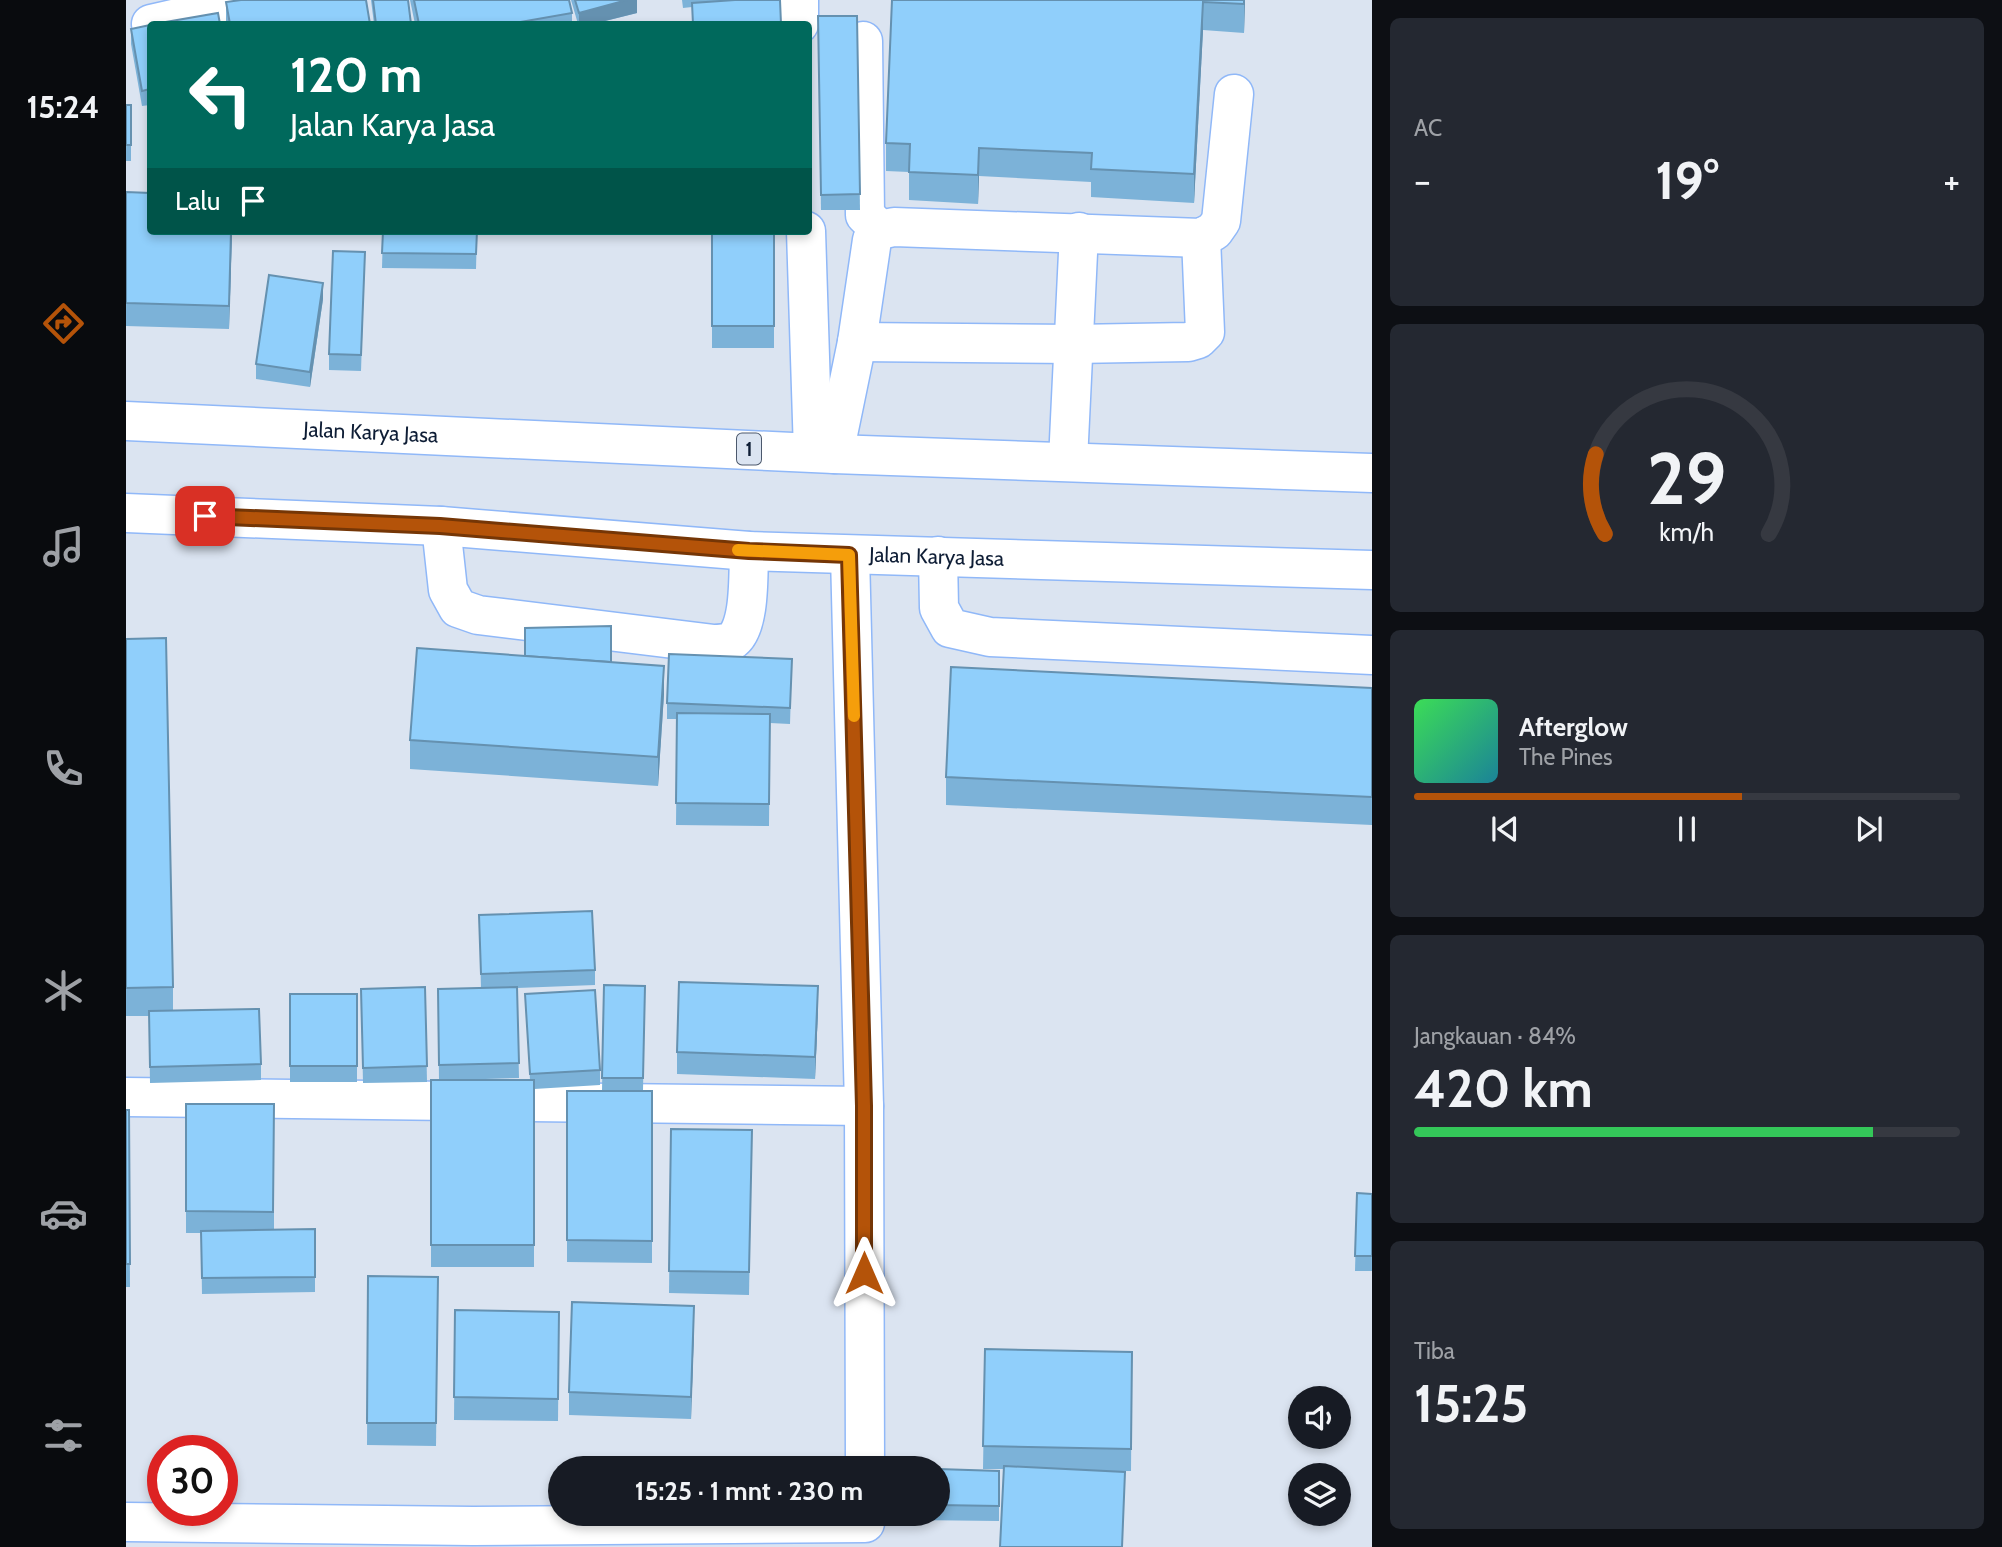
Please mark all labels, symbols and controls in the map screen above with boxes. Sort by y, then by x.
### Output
text: 120 m [290,45,422,104]
icon: left [175,49,266,140]
text: 15:24 [27,87,99,126]
text: Jalan Karya Jasa [290,105,495,144]
text: AC [1414,114,1442,142]
text: 19° [1655,149,1719,212]
text: − [1414,157,1431,204]
text: + [1943,157,1960,204]
icon: arrive [234,182,272,220]
text: Lalu [175,185,220,217]
icon: directions [39,299,88,348]
street label: Jalan Karya Jasa [302,416,439,448]
road number: 1 [737,433,761,464]
text: 29 [1647,434,1727,522]
pin [175,486,235,546]
icon: arrive [186,497,224,535]
text: km/h [1660,516,1714,546]
icon: music [39,522,88,571]
street label: Jalan Karya Jasa [868,542,1004,571]
text: Afterglow [1519,711,1628,743]
text: The Pines [1519,743,1613,771]
icon: phone [39,744,88,793]
icon: previous [1486,810,1524,848]
icon: pause [1668,810,1706,848]
icon: next [1850,810,1888,848]
icon: climate [39,966,88,1015]
text: Jangkauan · 84% [1414,1022,1576,1050]
text: 420 km [1414,1057,1593,1120]
icon: car [39,1189,88,1238]
position arrow [827,1236,901,1310]
text: Tiba [1414,1337,1455,1365]
text: 15:25 [1414,1372,1528,1435]
map controls [1288,1386,1351,1526]
button: sound [1288,1386,1351,1449]
icon: filters [39,1411,88,1460]
speed limit sign: 30 [147,1435,238,1526]
button: layers [1288,1463,1351,1526]
text: 15:25 · 1 mnt · 230 m [635,1475,863,1507]

